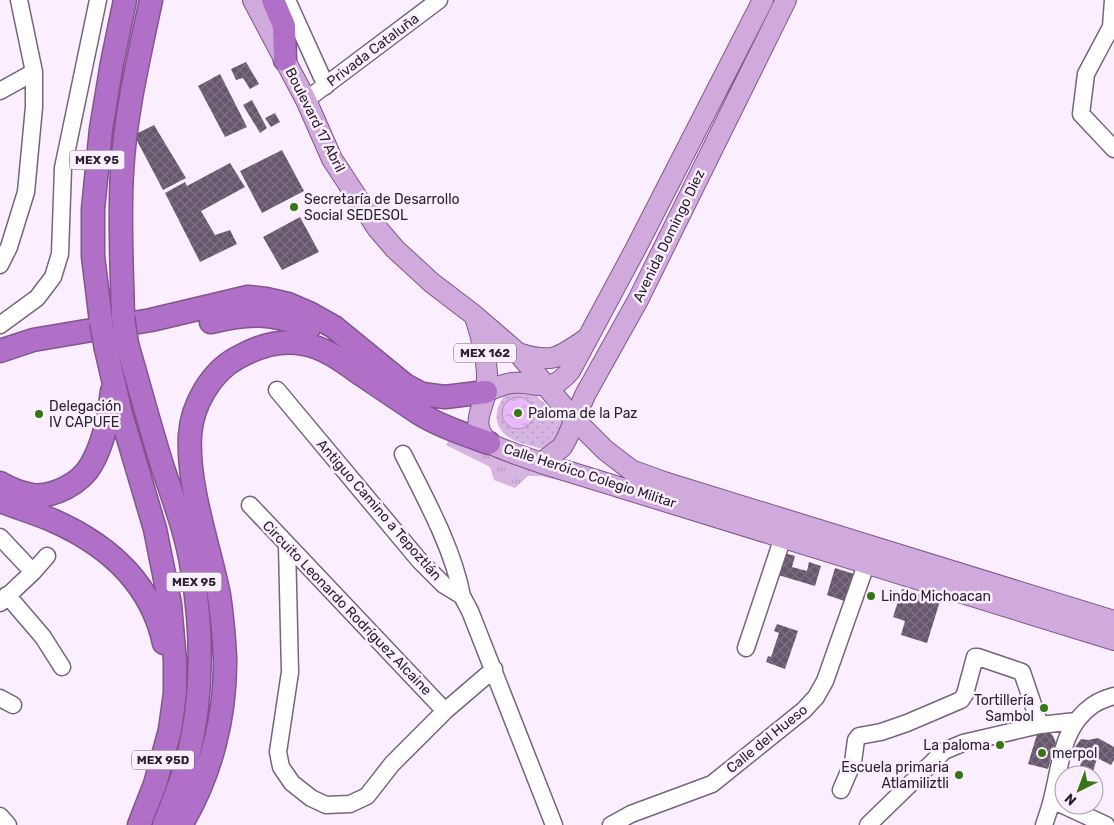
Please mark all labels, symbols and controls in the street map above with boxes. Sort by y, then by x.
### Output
street label: Privada Cataluña [324,10,422,90]
street label: Boulevard 17 Abril [281,65,349,175]
road number: MEX 95 [70,150,124,170]
street label: Avenida Domingo Diez [629,167,709,305]
place label: Secretaría de Desarrollo Social SEDESOL [304,191,460,224]
marker: Secretaría de Desarrollo Social SEDESOL [288,201,300,213]
road number: MEX 162 [454,343,516,362]
place label: Delegación IV CAPUFE [49,398,121,431]
place label: Paloma de la Paz [528,405,638,422]
marker: Paloma de la Paz [512,407,524,419]
marker: Delegación IV CAPUFE [33,408,45,420]
street label: Antiguo Camino a Tepoztlán [313,436,445,584]
street label: Calle Heróico Colegio Militar [502,440,679,512]
street label: Circuito Leonardo Rodríguez Alcaine [259,517,435,699]
road number: MEX 95 [166,572,222,592]
place label: Lindo Michoacan [881,588,991,605]
marker: Lindo Michoacan [865,590,877,602]
place label: Tortillería Sambol [974,692,1034,725]
street label: Calle del Hueso [723,701,811,777]
marker: Tortillería Sambol [1038,702,1050,714]
place label: La paloma [923,737,990,754]
marker: La paloma [994,739,1006,751]
place label: merpol [1052,745,1097,762]
marker: merpol [1036,747,1048,759]
road number: MEX 95D [132,750,194,770]
place label: Escuela primaria Atlamiliztli [841,759,949,792]
north arrow [1054,765,1104,815]
marker: Escuela primaria Atlamiliztli [953,769,965,781]
text: N [1061,790,1080,809]

